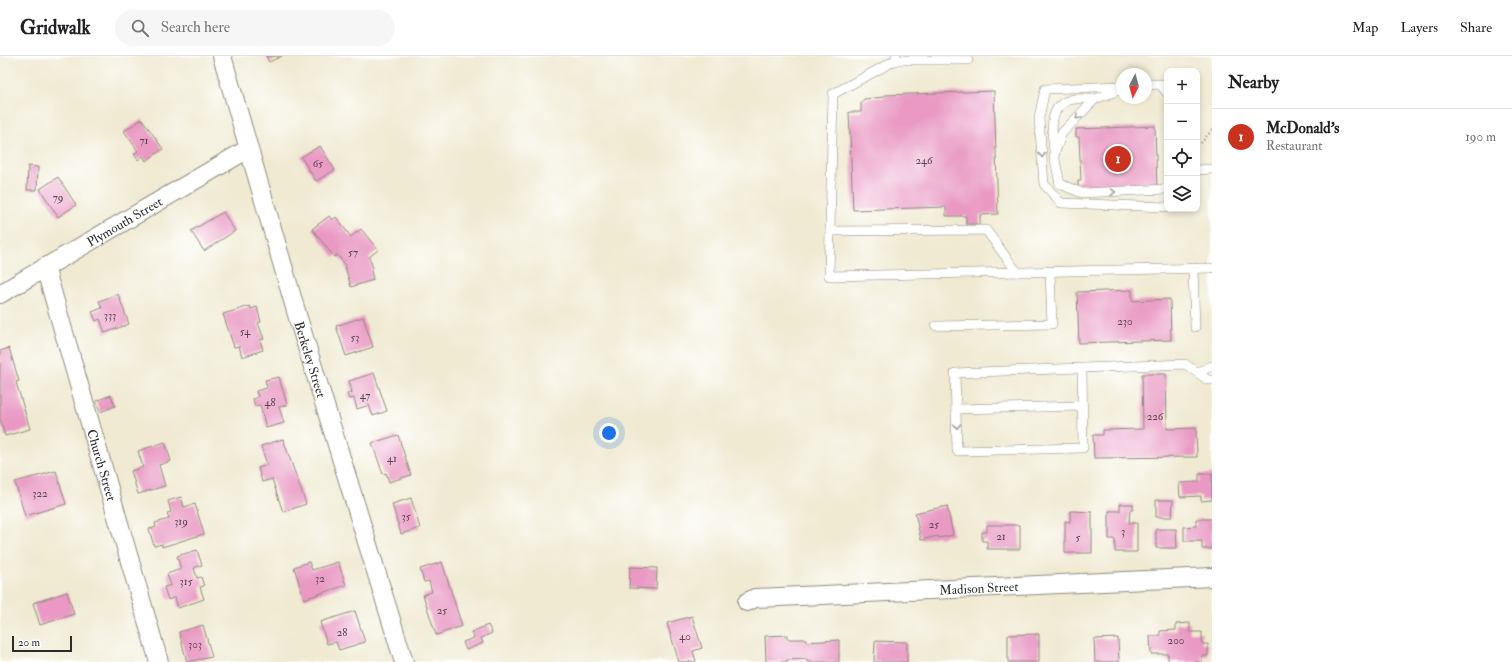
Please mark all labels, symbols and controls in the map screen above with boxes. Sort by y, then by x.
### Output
search box [115,10,395,46]
text: Gridwalk [20,16,91,40]
icon: search [129,17,151,39]
text: Search here [161,18,230,37]
text: Map [1352,19,1378,36]
text: Layers [1400,19,1438,36]
text: Share [1460,19,1492,36]
north arrow [1116,68,1152,104]
map controls [1164,68,1200,212]
button: + [1164,68,1200,104]
text: Nearby [1228,72,1279,93]
button: − [1164,104,1200,140]
one-way arrow [1075,112,1083,120]
text: McDonald's [1266,119,1339,138]
text: 1 [1239,129,1243,145]
text: 190 m [1465,129,1496,145]
house number: 71 [140,134,149,147]
text: Restaurant [1266,138,1322,154]
button: locate [1164,140,1200,176]
pin: 1 [1105,144,1131,174]
one-way arrow [1037,152,1046,158]
house number: 246 [915,154,934,167]
house number: 65 [313,157,323,170]
button: layers [1164,176,1200,212]
one-way arrow [1110,188,1116,196]
house number: 79 [53,191,63,204]
street label: Plymouth Street [84,194,165,250]
house number: 57 [348,246,358,259]
house number: 333 [104,309,116,322]
house number: 230 [1117,315,1133,328]
street label: Berkeley Street [291,320,329,400]
house number: 54 [240,325,251,338]
house number: 53 [350,331,360,344]
house number: 47 [360,389,370,402]
house number: 48 [264,396,276,409]
house number: 226 [1147,410,1165,423]
your location [599,423,619,443]
one-way arrow [953,423,961,429]
street label: Church Street [83,427,119,503]
house number: 41 [387,452,397,465]
house number: 322 [32,487,48,500]
house number: 35 [401,510,411,523]
house number: 319 [174,515,188,528]
house number: 25 [929,518,939,531]
house number: 3 [1121,525,1125,538]
house number: 21 [996,530,1006,543]
house number: 5 [1076,531,1081,544]
house number: 32 [315,572,325,585]
house number: 315 [180,575,193,588]
street label: Madison Street [939,579,1019,599]
house number: 25 [437,604,447,617]
house number: 28 [337,626,347,639]
house number: 40 [679,630,691,643]
scale bar [12,634,72,653]
house number: 200 [1168,634,1185,647]
text: 20 m [18,636,40,649]
house number: 303 [188,638,202,651]

